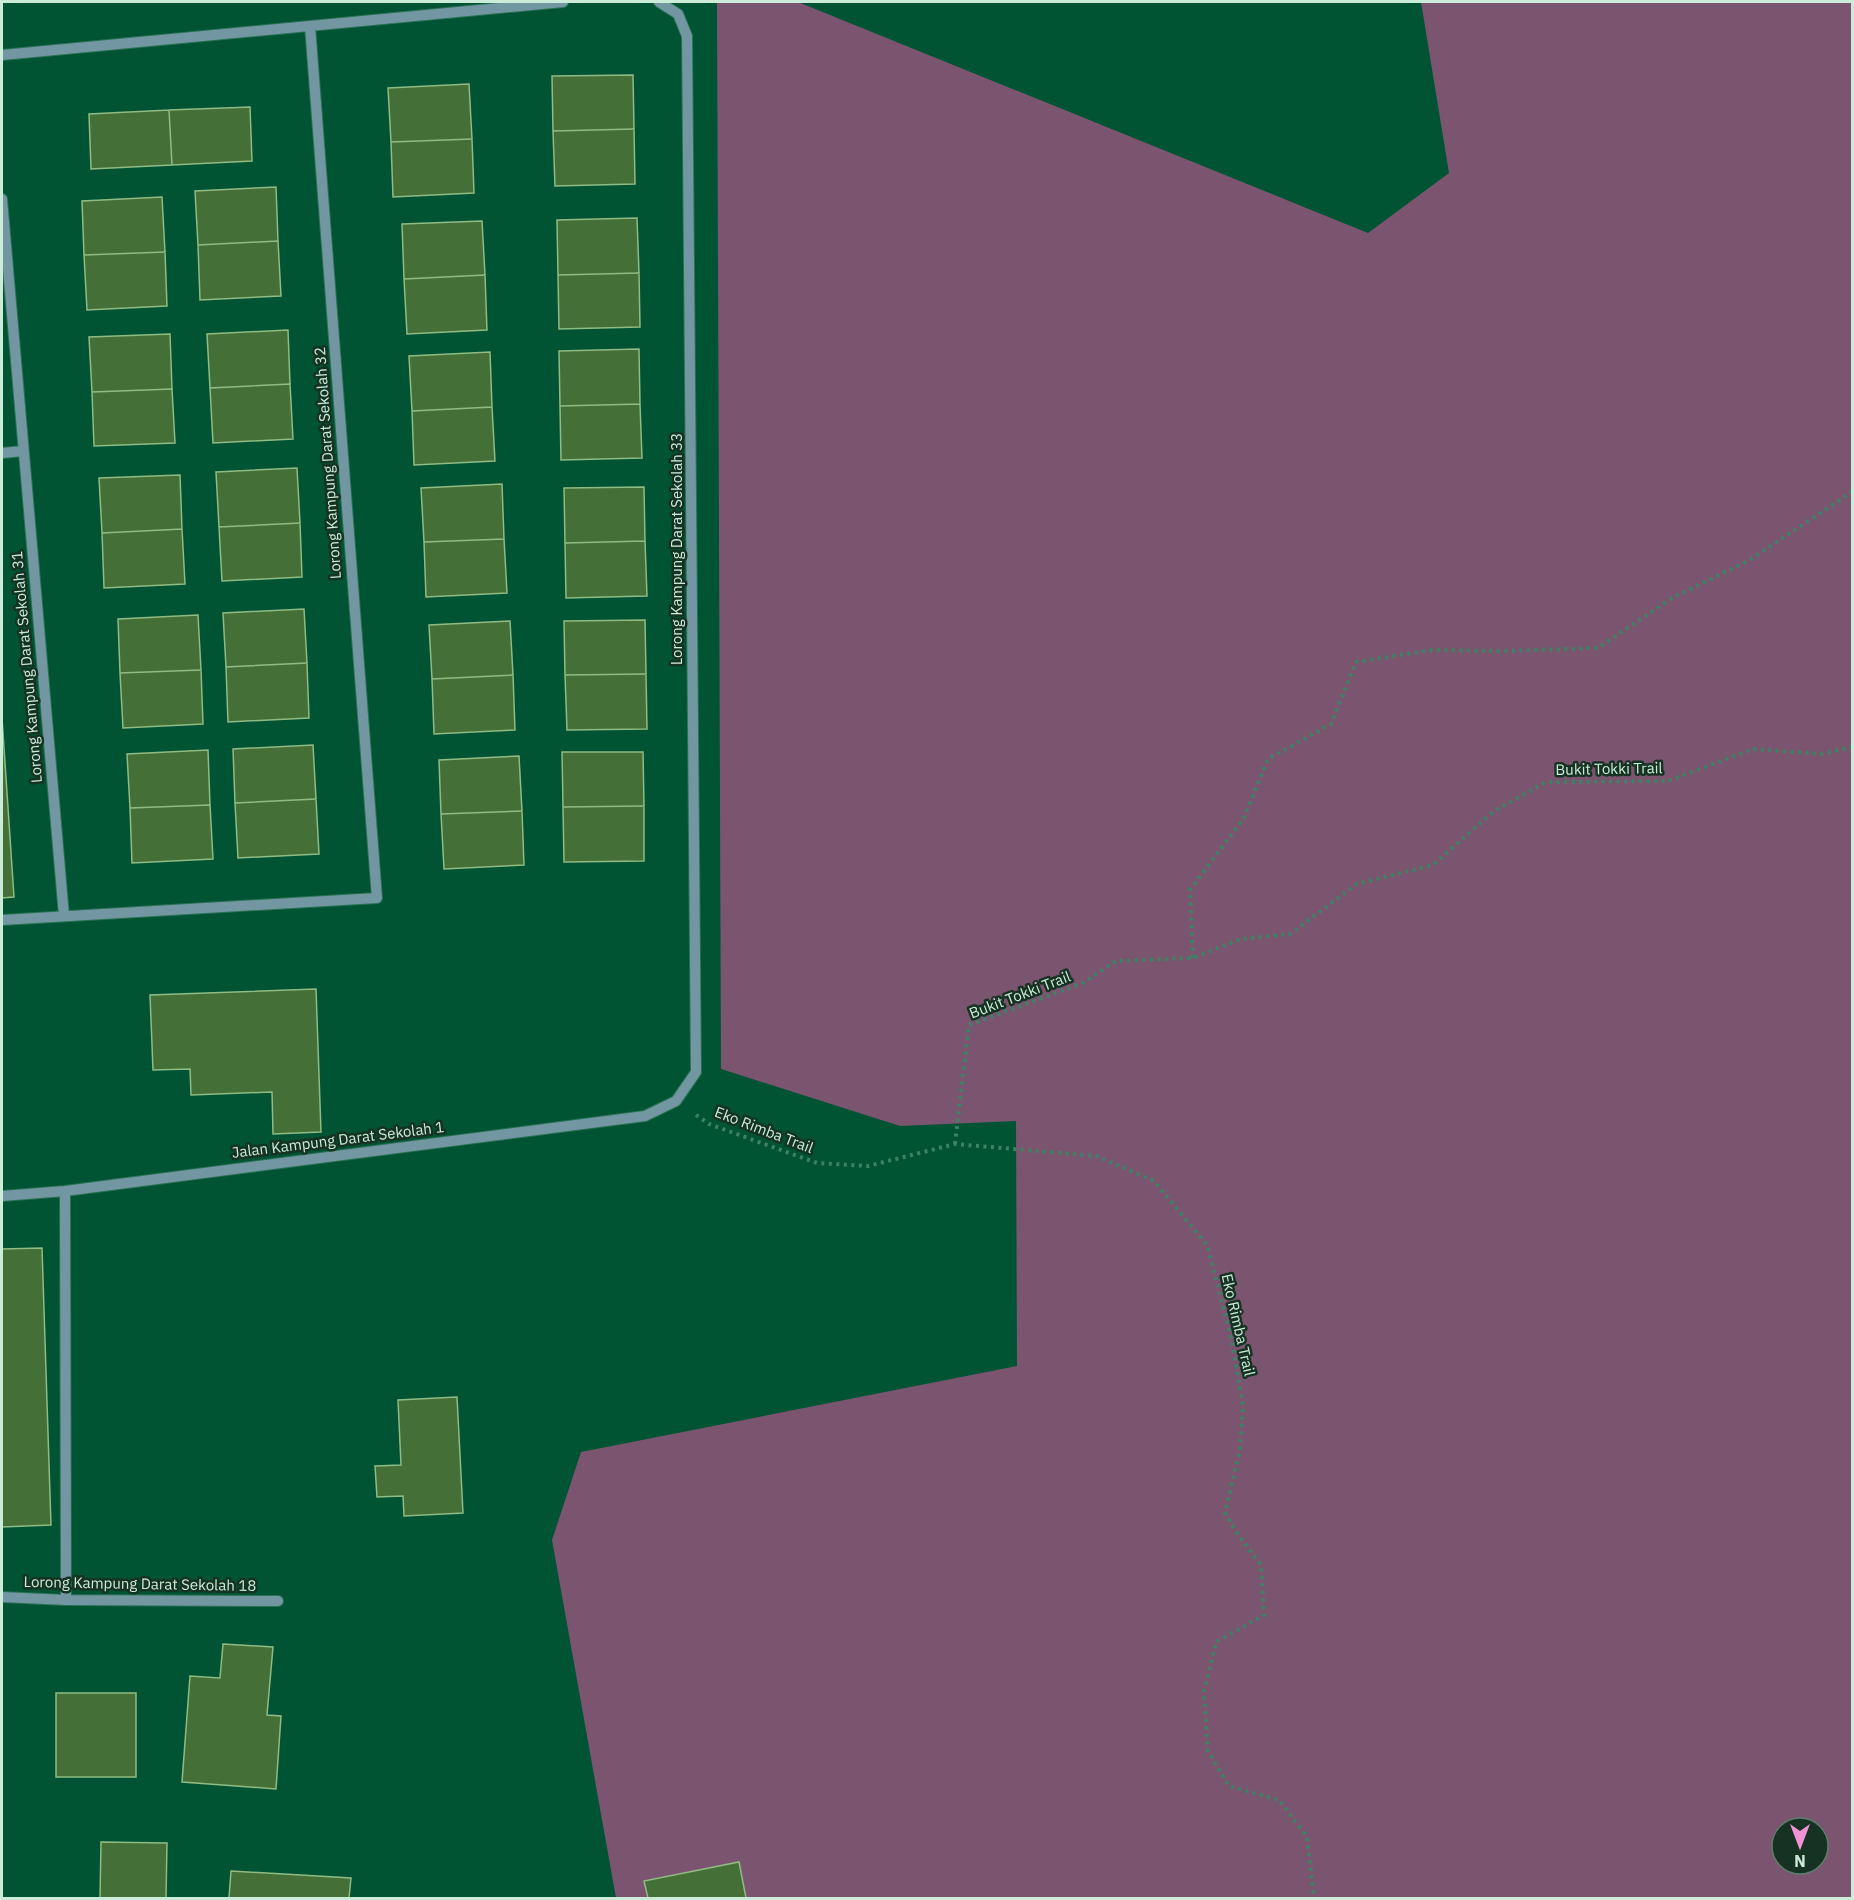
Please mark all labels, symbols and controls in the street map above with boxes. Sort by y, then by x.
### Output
street label: Lorong Kampung Darat Sekolah 32 [310,346,345,580]
street label: Lorong Kampung Darat Sekolah 33 [667,433,686,665]
street label: Lorong Kampung Darat Sekolah 31 [7,550,46,784]
street label: Bukit Tokki Trail [1555,758,1663,779]
street label: Bukit Tokki Trail [966,966,1073,1023]
street label: Eko Rimba Trail [712,1102,816,1157]
street label: Jalan Kampung Darat Sekolah 1 [231,1117,445,1162]
street label: Eko Rimba Trail [1218,1272,1259,1378]
street label: Lorong Kampung Darat Sekolah 18 [24,1572,256,1595]
north arrow [1770,1816,1830,1876]
text: N [1794,1851,1806,1871]

